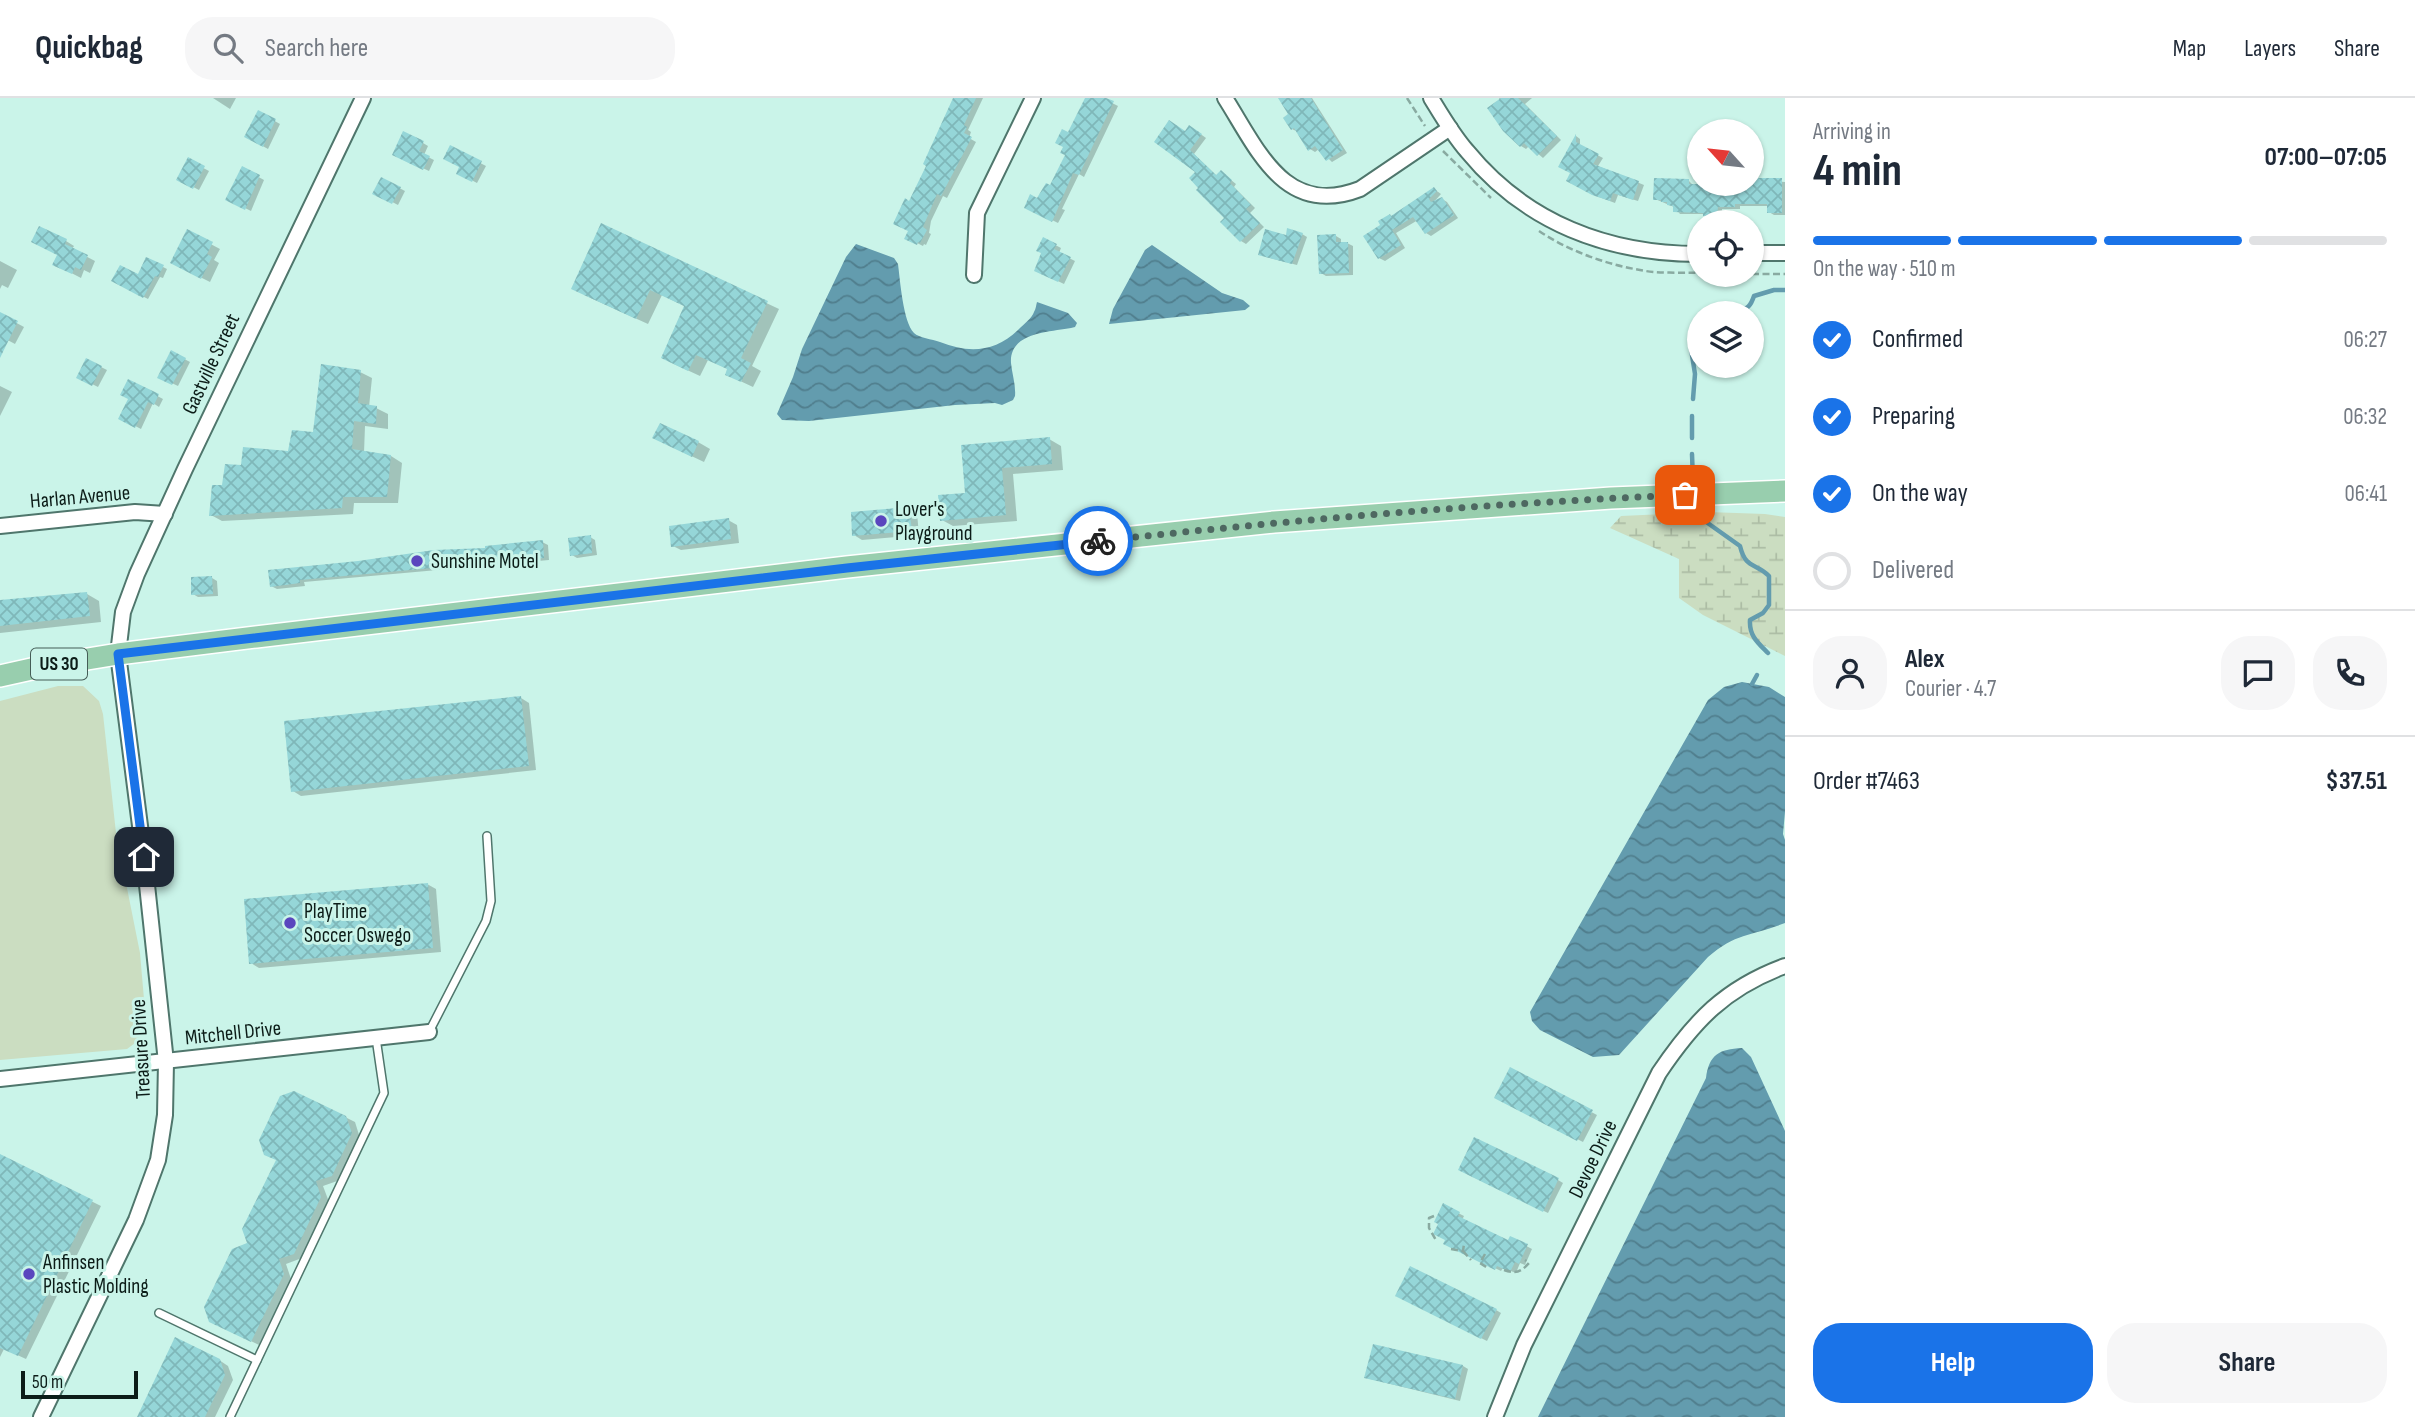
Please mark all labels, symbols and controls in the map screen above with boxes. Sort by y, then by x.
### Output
search box [185,17,675,80]
text: Quickbag [35,28,143,68]
icon: search [209,29,247,67]
text: Search here [265,33,368,64]
text: Map [2173,34,2206,63]
text: Layers [2244,34,2296,63]
text: Share [2334,34,2380,63]
text: Arriving in [1813,118,1891,146]
north arrow [1687,119,1764,196]
map controls [1687,119,1764,378]
text: 07:00–07:05 [2265,142,2387,173]
text: 4 min [1813,144,1902,199]
button: locate [1687,210,1764,287]
text: On the way · 510 m [1813,255,1956,283]
button: layers [1687,301,1764,378]
street label: Gastville Street [177,310,245,418]
icon: check [1813,321,1851,359]
text: Confirmed [1872,324,1963,355]
text: 06:27 [2344,326,2387,354]
icon: check [1813,398,1851,436]
text: Preparing [1872,401,1955,432]
text: 06:32 [2343,403,2387,431]
pin [1655,465,1715,525]
icon: check [1813,475,1851,513]
icon: bag [1666,476,1704,514]
text: On the way [1872,478,1968,509]
street label: Harlan Avenue [29,480,131,514]
text: 06:41 [2345,480,2387,508]
place label: Lover's Playground [895,497,973,546]
courier [1063,506,1133,576]
marker: Lover's Playground [873,513,889,529]
icon: bike [1079,522,1117,560]
place label: Sunshine Motel [431,549,539,574]
marker: Sunshine Motel [409,553,425,569]
text: Delivered [1872,555,1954,586]
button: person [1813,636,1887,710]
button: chat [2221,636,2295,710]
button: phone [2313,636,2387,710]
text: Alex [1905,644,1945,675]
road number: US 30 [31,649,87,680]
text: Courier · 4.7 [1905,675,1996,703]
text: Order #7463 [1813,766,1920,797]
text: $37.51 [2326,766,2387,797]
pin [114,827,174,887]
icon: home [125,838,163,876]
place label: PlayTime Soccer Oswego [304,899,411,948]
marker: PlayTime Soccer Oswego [282,915,298,931]
street label: Treasure Drive [126,999,156,1099]
street label: Mitchell Drive [184,1016,282,1050]
street label: Devoe Drive [1563,1116,1623,1202]
place label: Anfinsen Plastic Molding [42,1250,149,1299]
marker: Anfinsen Plastic Molding [21,1266,37,1282]
button: Help [1813,1323,2093,1403]
button: Share [2107,1323,2387,1403]
scale bar [21,1368,138,1400]
text: 50 m [32,1371,63,1394]

